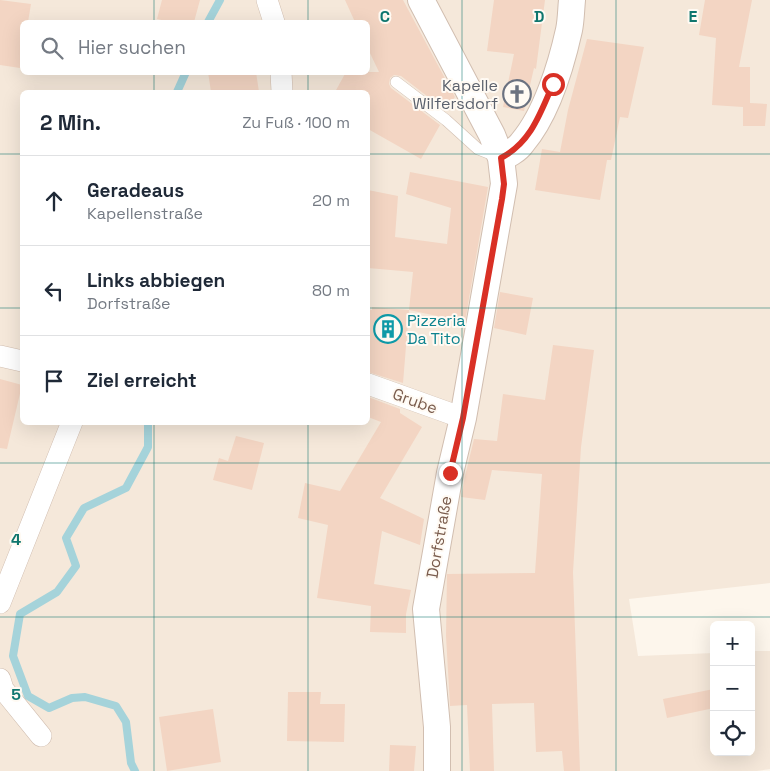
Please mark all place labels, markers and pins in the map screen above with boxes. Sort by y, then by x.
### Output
place label: Kapelle Wilfersdorf [412,75,498,114]
church icon: Kapelle Wilfersdorf [502,79,532,109]
place label: Pizzeria Da Tito [407,310,466,349]
building icon: Pizzeria Da Tito [373,314,403,344]

